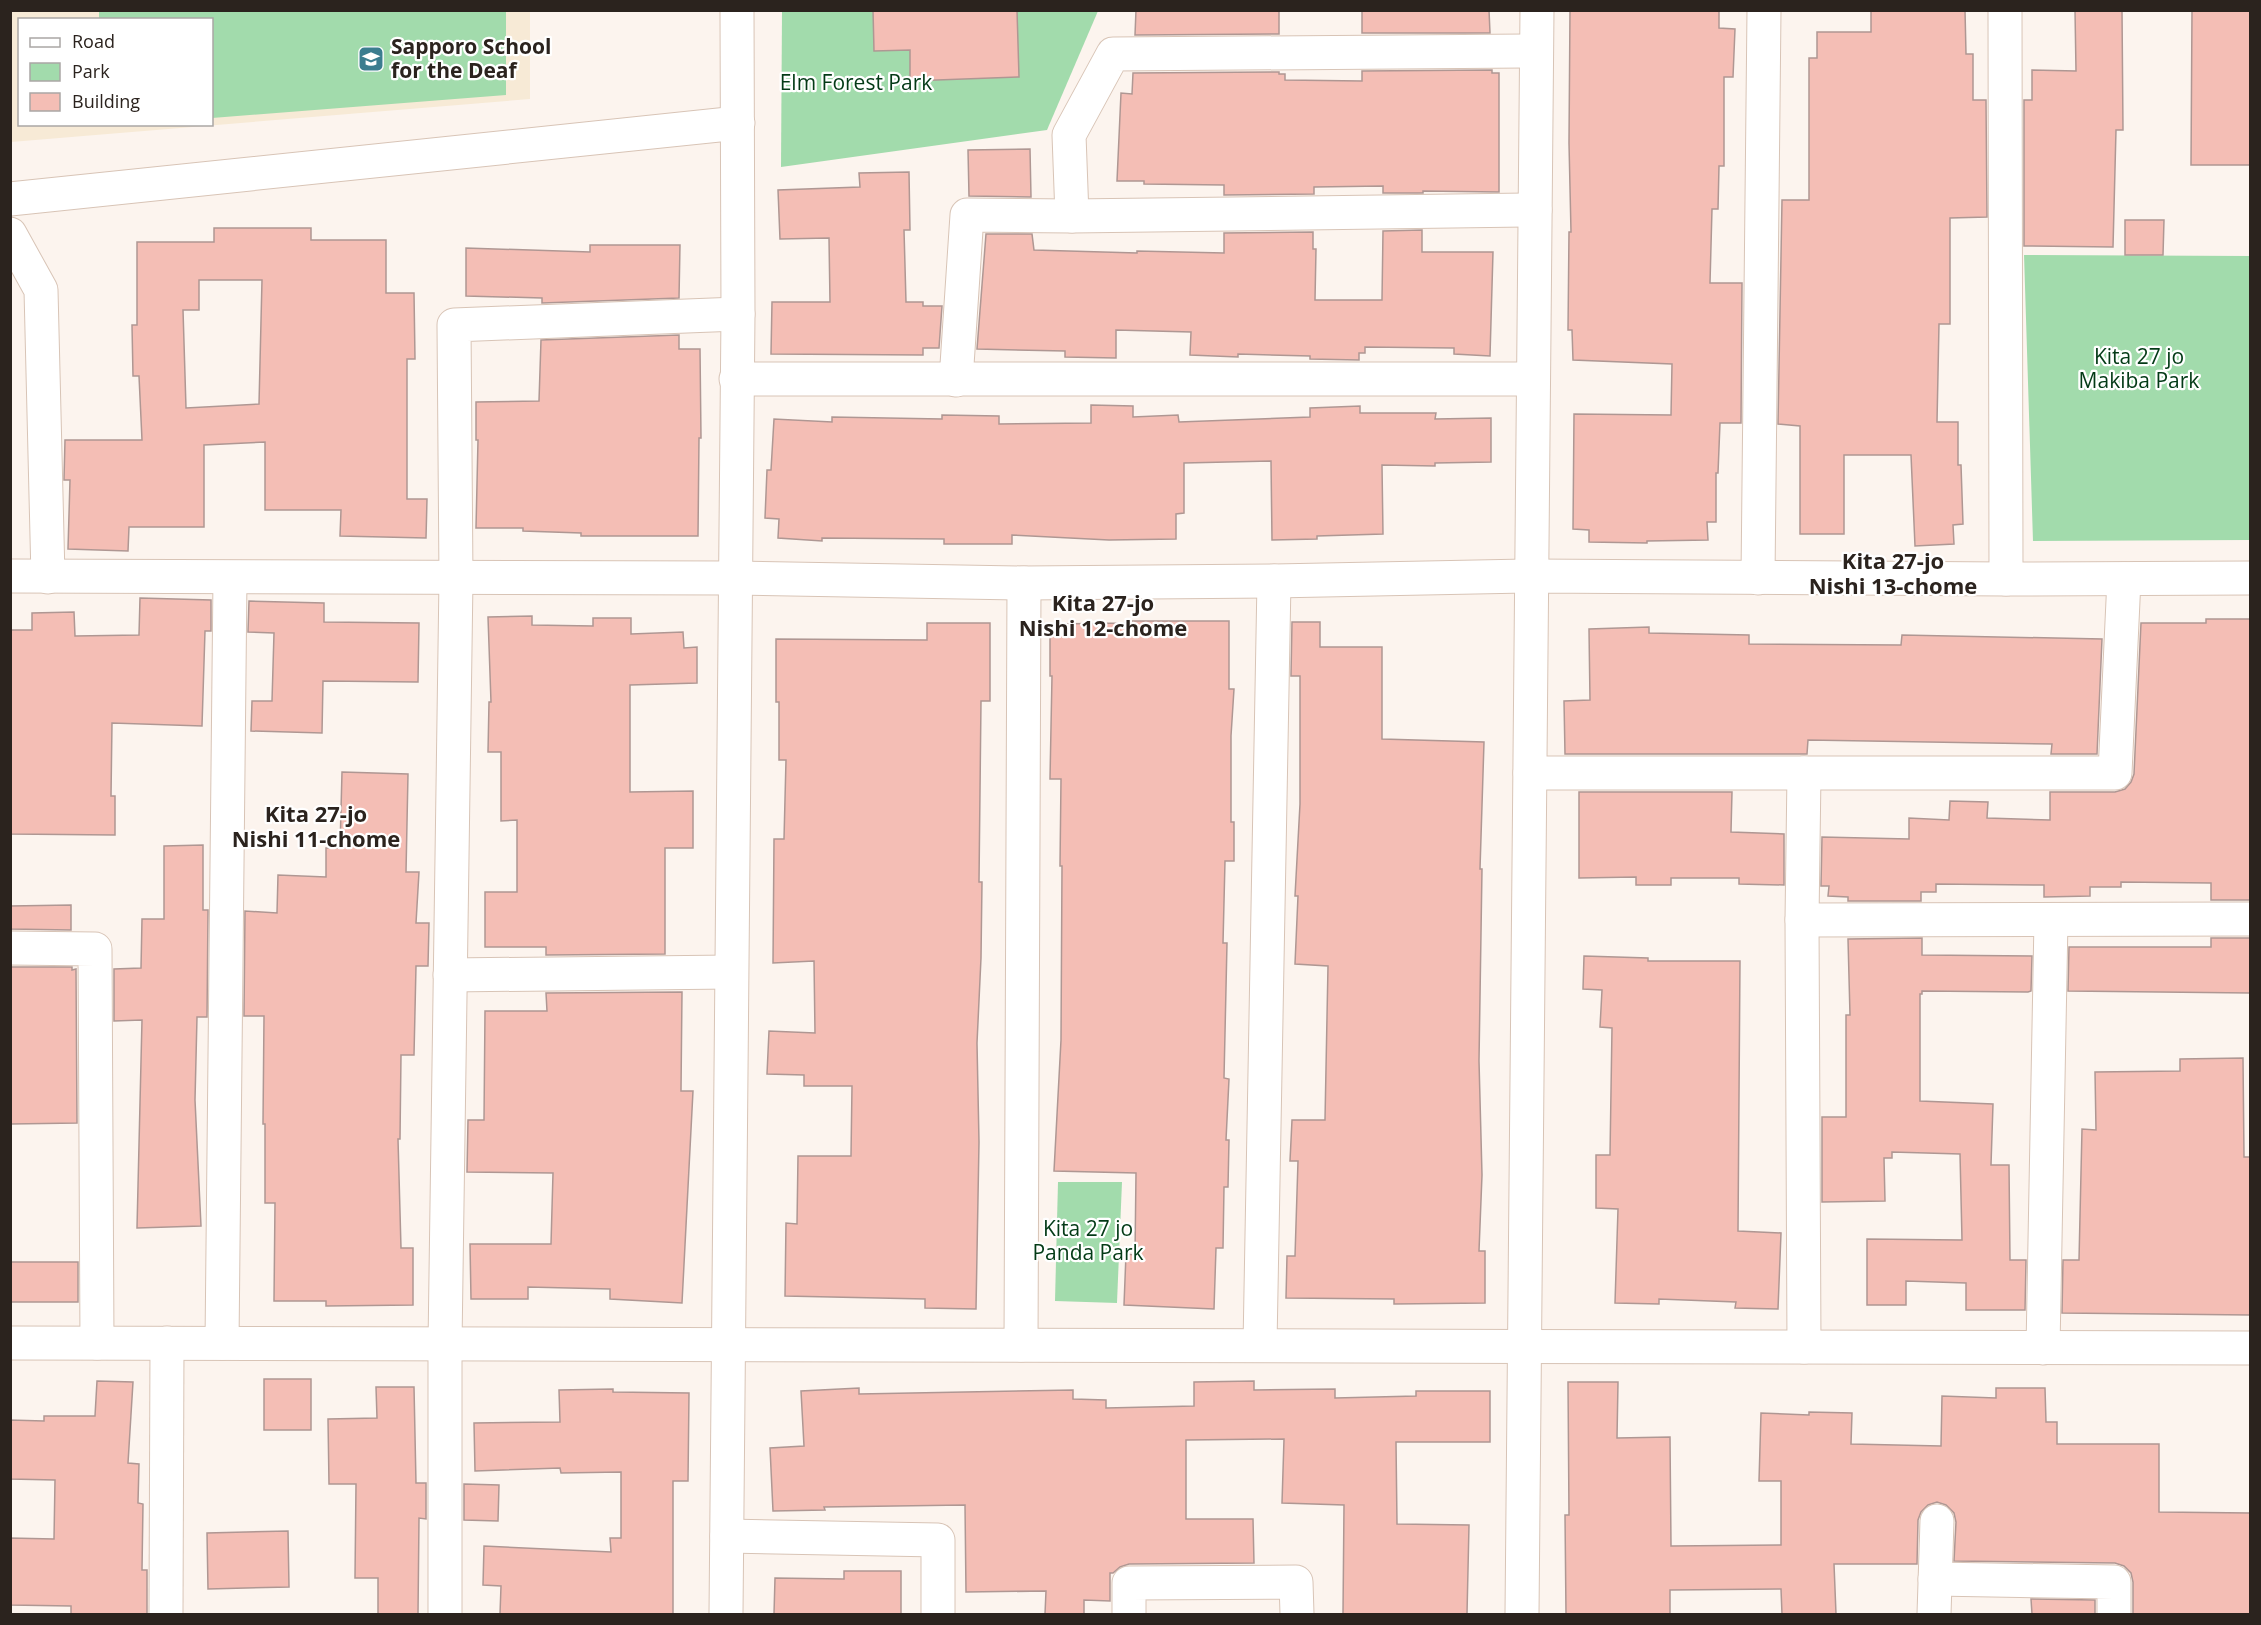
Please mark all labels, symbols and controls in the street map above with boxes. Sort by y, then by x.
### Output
legend [18,18,213,126]
text: Road [72,29,115,53]
place label: Sapporo School for the Deaf [391,32,551,84]
school or university icon: Sapporo School for the Deaf [356,44,386,74]
text: Park [72,59,110,83]
park label: Elm Forest Park [780,68,932,96]
text: Building [72,89,140,113]
park label: Kita 27 jo Makiba Park [2079,342,2199,394]
district label: Kita 27-jo Nishi 13-chome [1809,545,1977,600]
district label: Kita 27-jo Nishi 12-chome [1019,587,1187,642]
district label: Kita 27-jo Nishi 11-chome [232,798,400,853]
park label: Kita 27 jo Panda Park [1032,1214,1144,1266]

